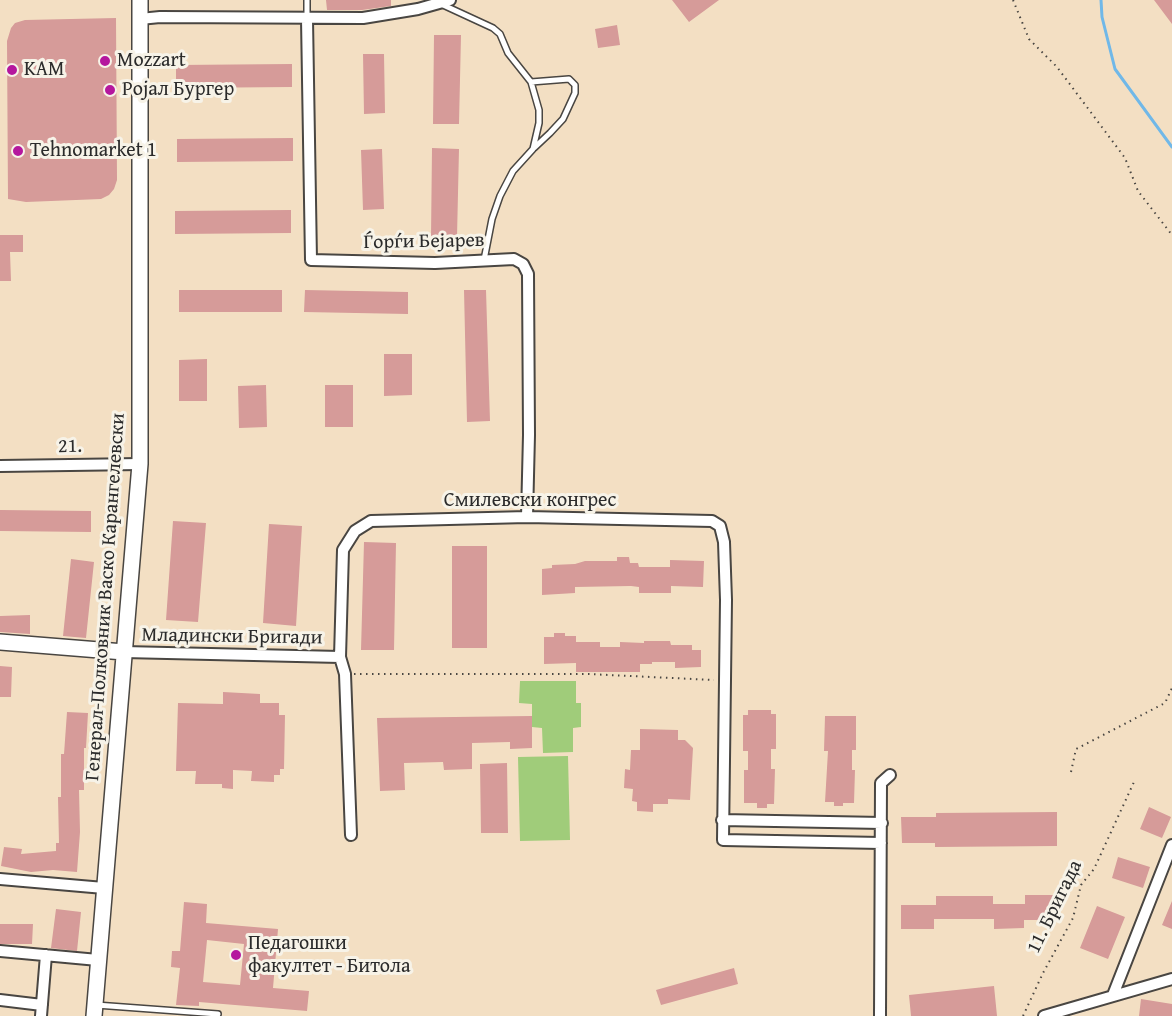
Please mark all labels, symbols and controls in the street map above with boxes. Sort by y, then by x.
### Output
place label: Mozzart [117,49,186,73]
marker: Mozzart [98,54,112,68]
place label: KAM [24,58,64,82]
marker: KAM [5,63,19,77]
place label: Ројал Бургер [122,78,234,102]
marker: Ројал Бургер [103,83,117,97]
place label: Tehnomarket 1 [30,139,157,163]
marker: Tehnomarket 1 [11,144,25,158]
street label: Ѓорѓи Бејарев [363,229,485,255]
street label: Генерал-Полковник Васко Карангелевски [81,412,131,782]
street label: 21. [58,435,82,459]
street label: Смилевски конгрес [444,489,616,513]
street label: Младински Бригади [141,623,323,651]
street label: 11. Бригада [1022,856,1088,958]
place label: Педагошки факултет - Битола [248,932,411,979]
marker: Педагошки факултет - Битола [229,948,243,962]

